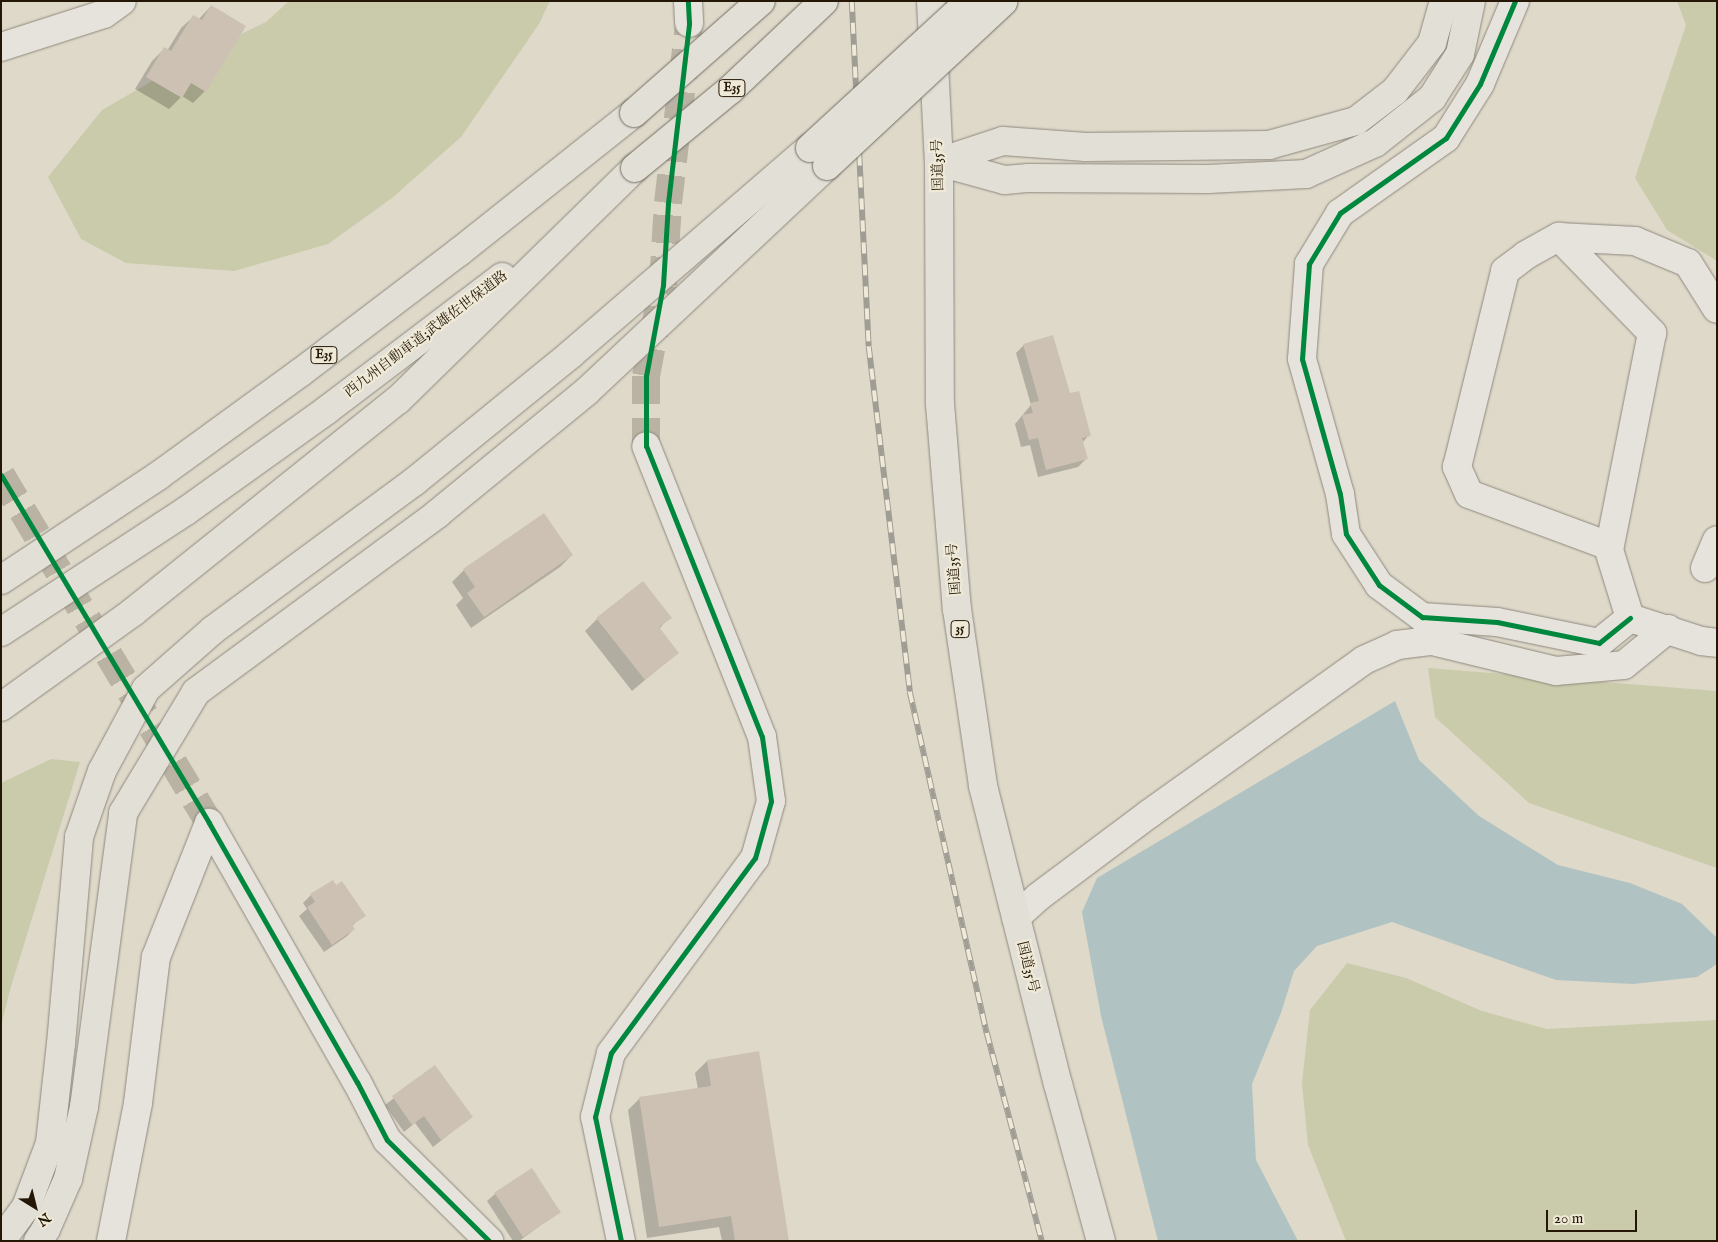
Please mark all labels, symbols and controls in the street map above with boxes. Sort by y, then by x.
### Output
road number: E35 [718,78,746,98]
street label: 国道35号 [929,139,947,191]
street label: 西九州自動車道;武雄佐世保道路 [341,267,511,401]
road number: E35 [310,346,338,364]
street label: 国道35号 [943,542,965,596]
road number: 35 [950,620,970,638]
street label: 国道35号 [1014,940,1042,994]
north arrow [10,1182,60,1232]
scale bar [1548,1200,1639,1232]
text: N [34,1208,54,1230]
text: 20 m [1554,1209,1583,1228]

